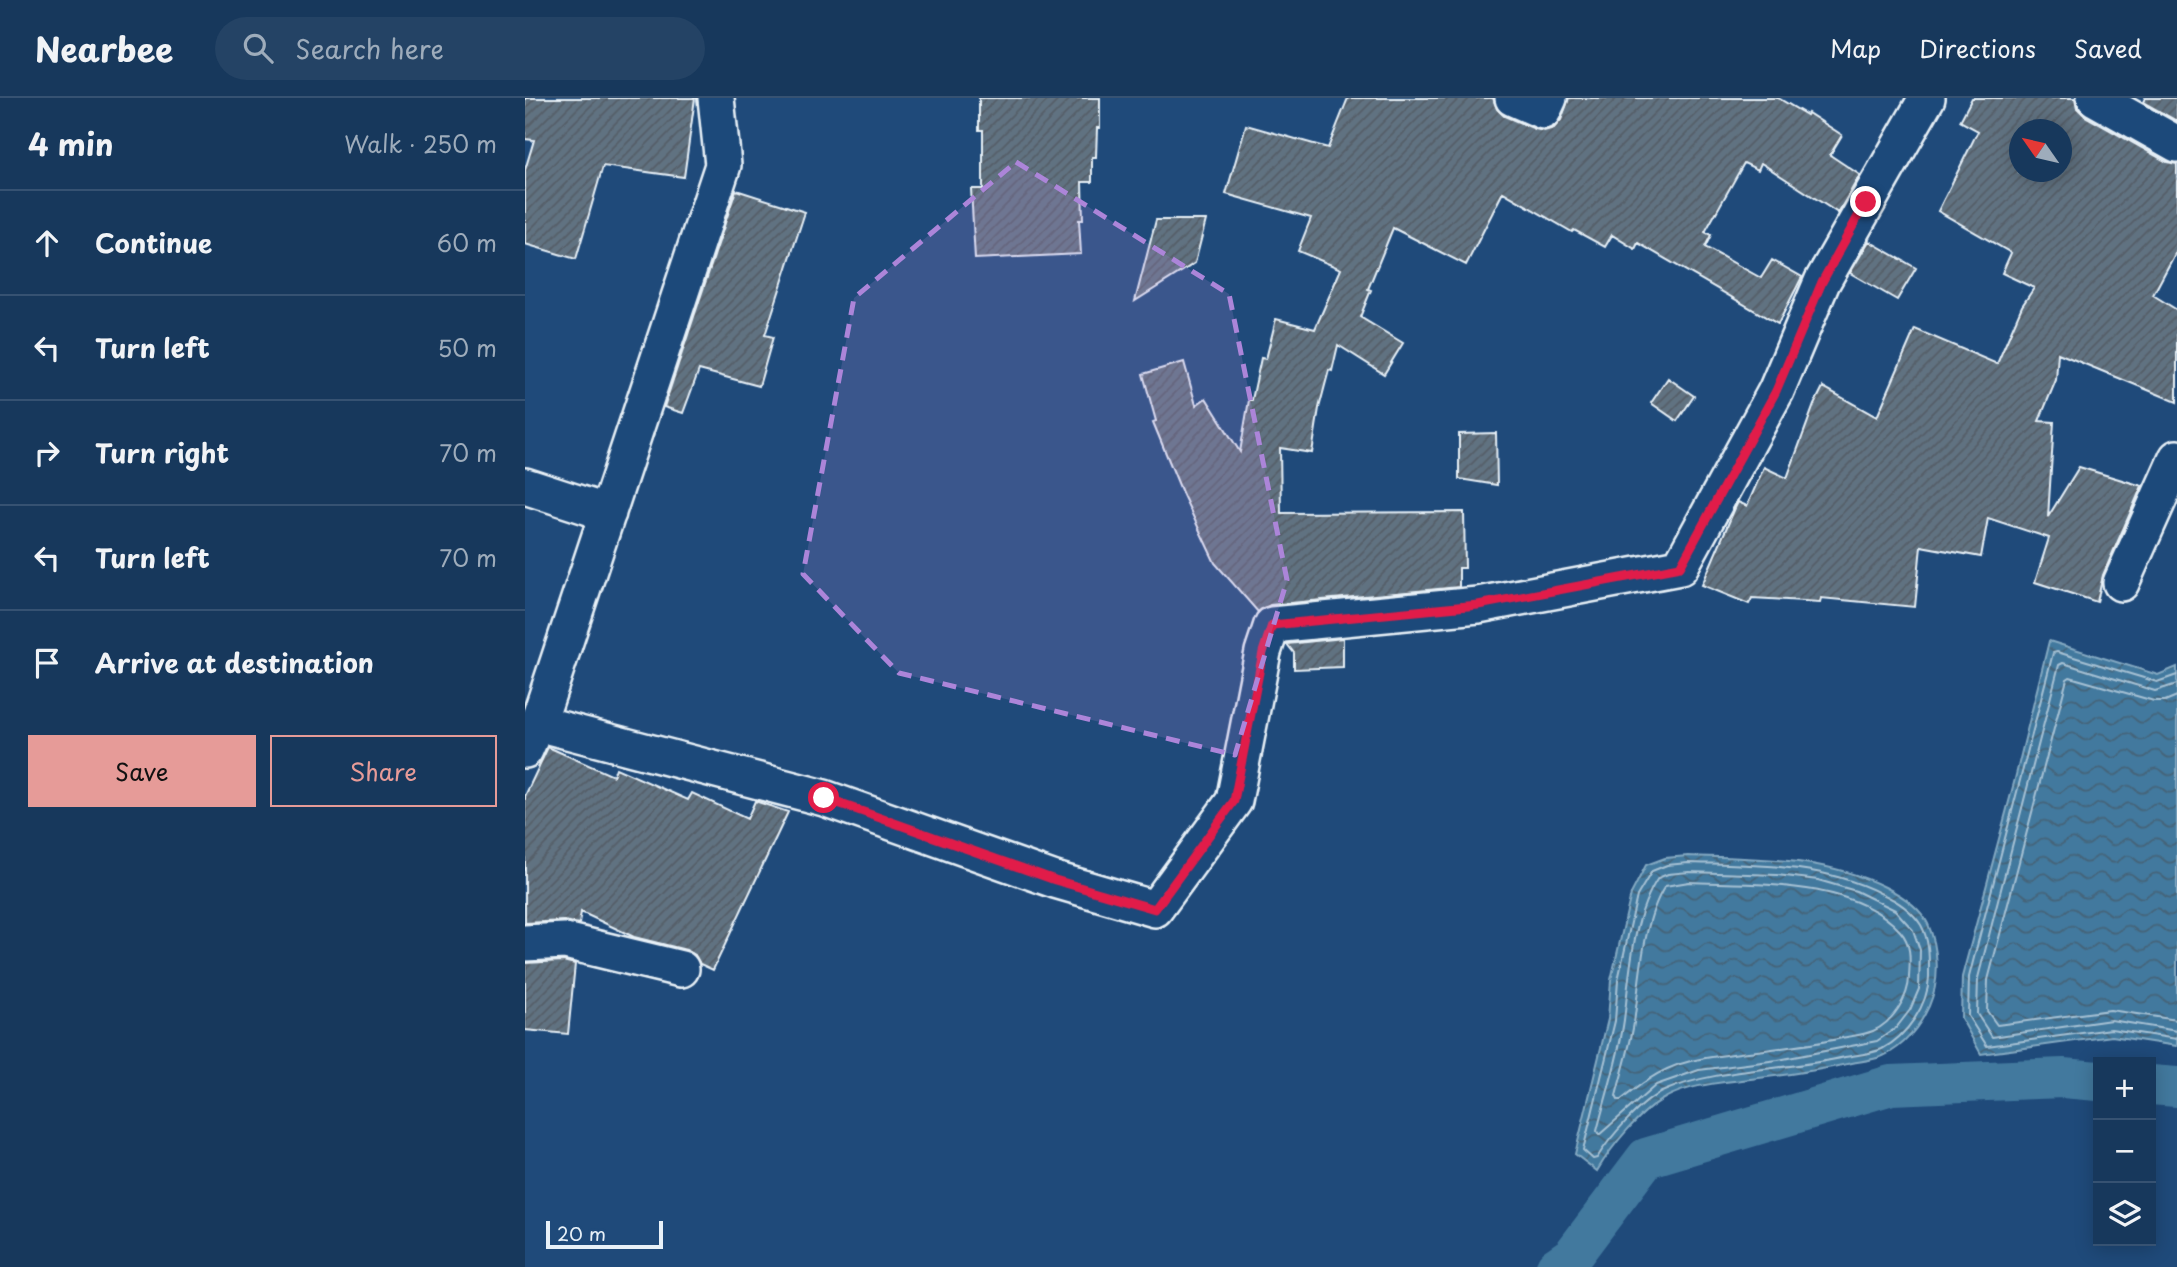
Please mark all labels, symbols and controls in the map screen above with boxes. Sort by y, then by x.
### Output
search box [215,17,705,80]
text: Nearbee [35,23,173,73]
icon: search [239,29,277,67]
text: Search here [295,29,444,68]
text: Map [1830,30,1881,66]
text: Directions [1919,30,2036,66]
text: Saved [2074,30,2142,66]
north arrow [2009,119,2072,182]
text: 4 min [28,121,114,166]
text: Walk · 250 m [344,126,497,161]
route end [1850,186,1881,217]
text: Continue [95,223,212,262]
icon: ahead [28,224,66,262]
text: 60 m [437,225,497,260]
text: Turn left [95,328,210,367]
icon: left [28,329,66,367]
text: 50 m [437,330,497,365]
text: Turn right [95,433,229,472]
icon: right [28,434,66,472]
text: 70 m [439,435,497,470]
text: Turn left [95,538,210,577]
icon: left [28,539,66,577]
text: 70 m [439,540,497,575]
text: Arrive at destination [95,643,374,682]
icon: arrive [28,644,66,682]
button: Save [28,735,256,807]
button: Share [270,735,497,807]
route start [808,782,839,813]
map controls [2093,1057,2156,1246]
button: + [2093,1057,2156,1120]
button: − [2093,1120,2156,1183]
button: layers [2093,1183,2156,1246]
scale bar [546,1218,663,1250]
text: 20 m [557,1219,606,1247]

